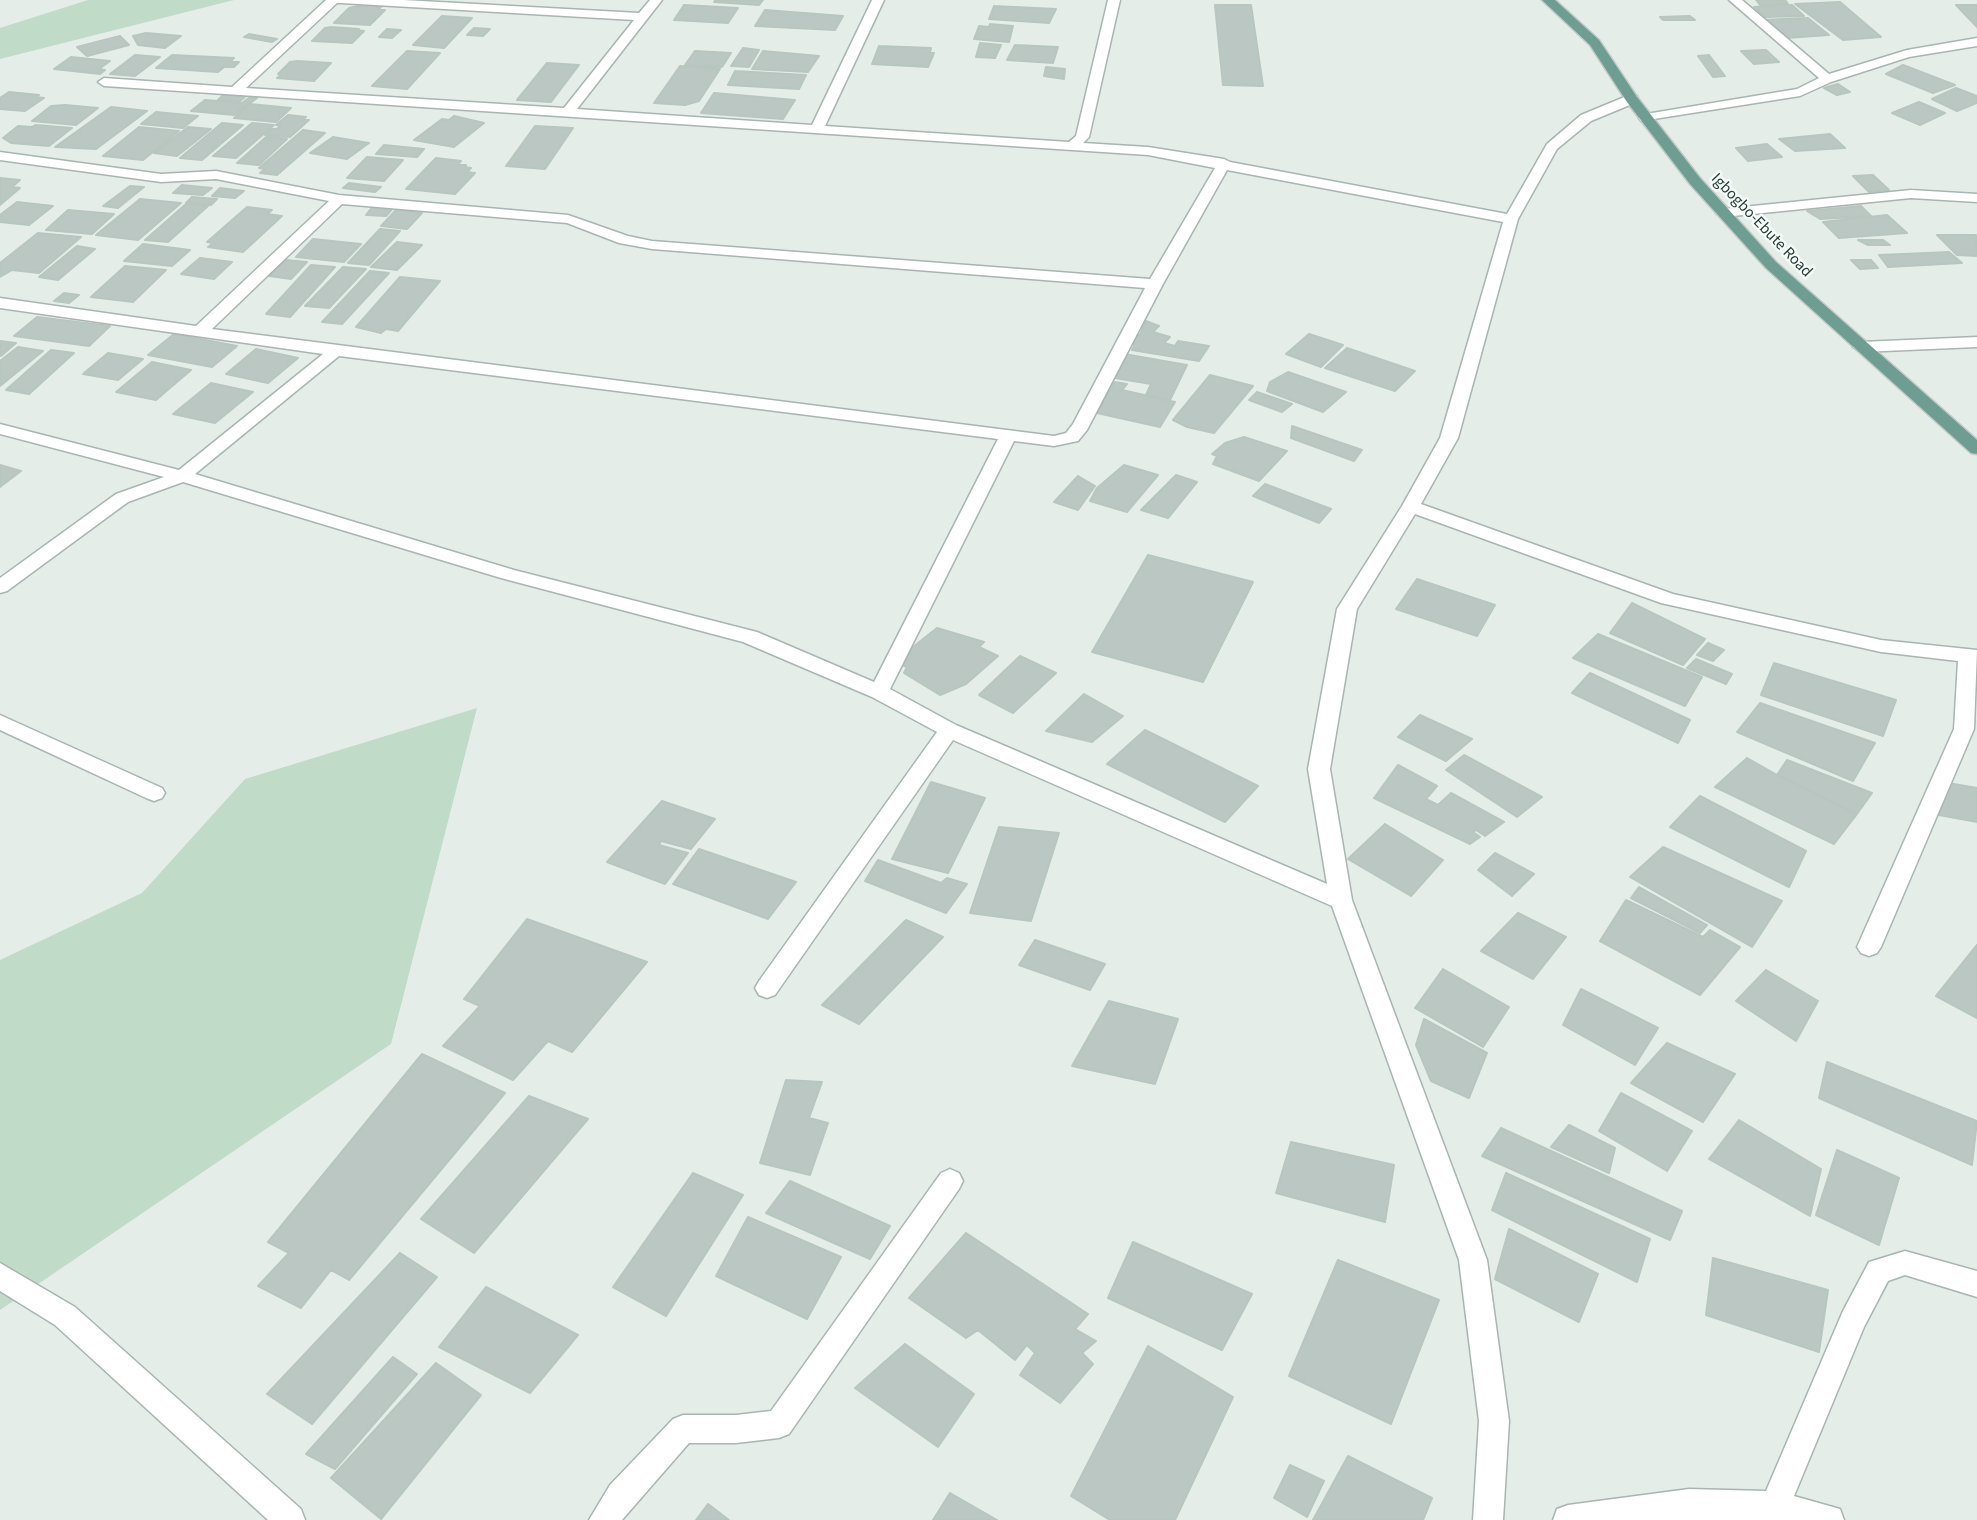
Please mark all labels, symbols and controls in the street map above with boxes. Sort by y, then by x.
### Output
street label: Igbogbo-Ebute Road [1706,170,1816,282]

